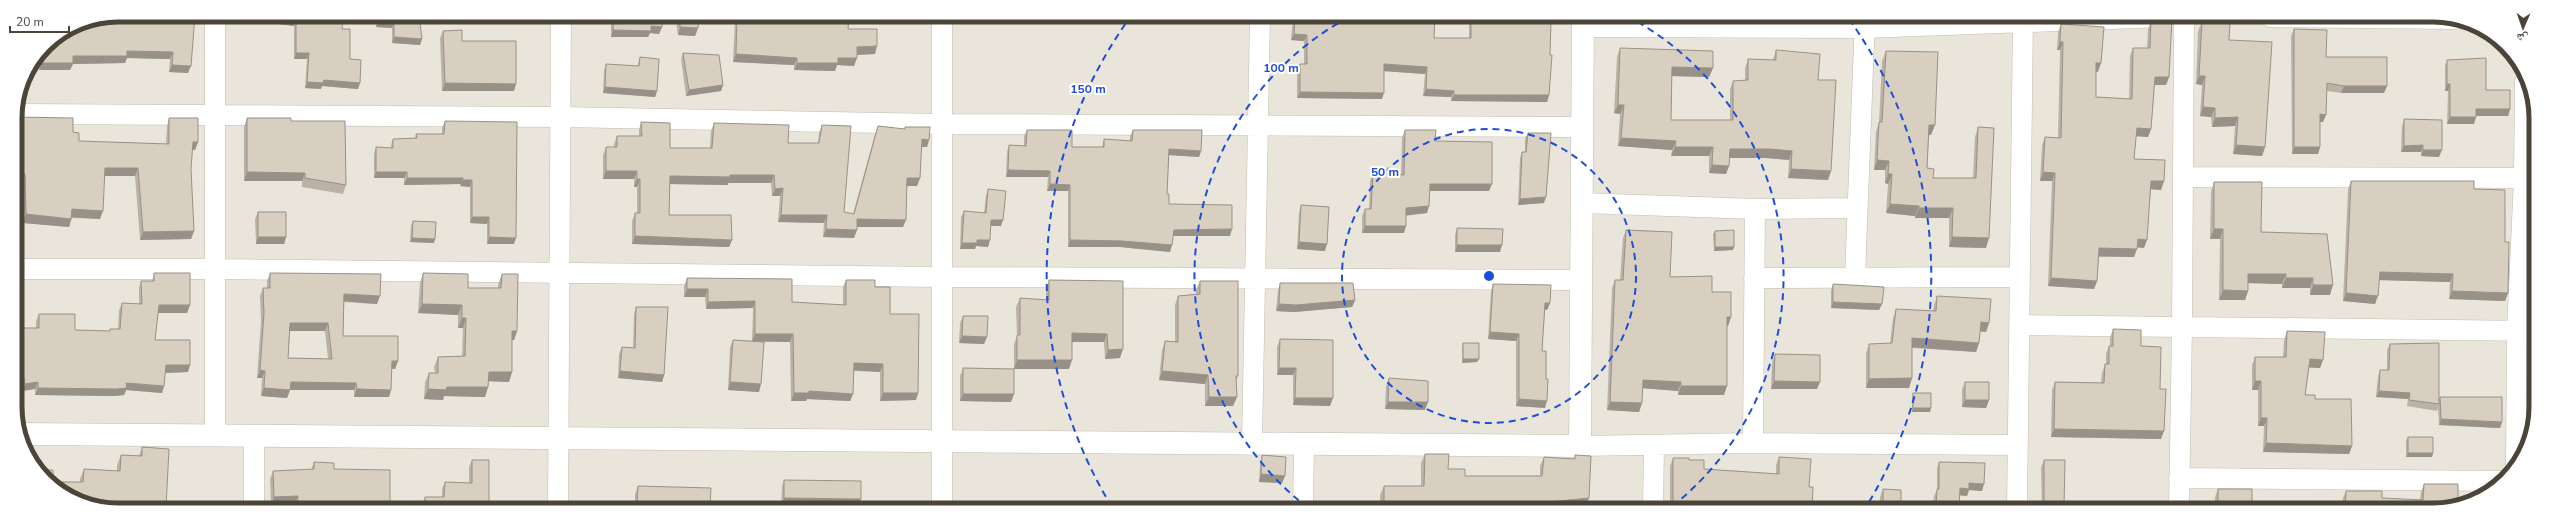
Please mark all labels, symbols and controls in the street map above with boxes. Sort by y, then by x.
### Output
scale bar [10,8,69,34]
north arrow [2503,8,2543,48]
text: 20 m [16,14,44,30]
text: ش [2516,30,2529,45]
text: 100 m [1263,60,1299,76]
text: 150 m [1070,81,1106,97]
text: 50 m [1371,164,1399,180]
centre of rings [1482,269,1496,283]

